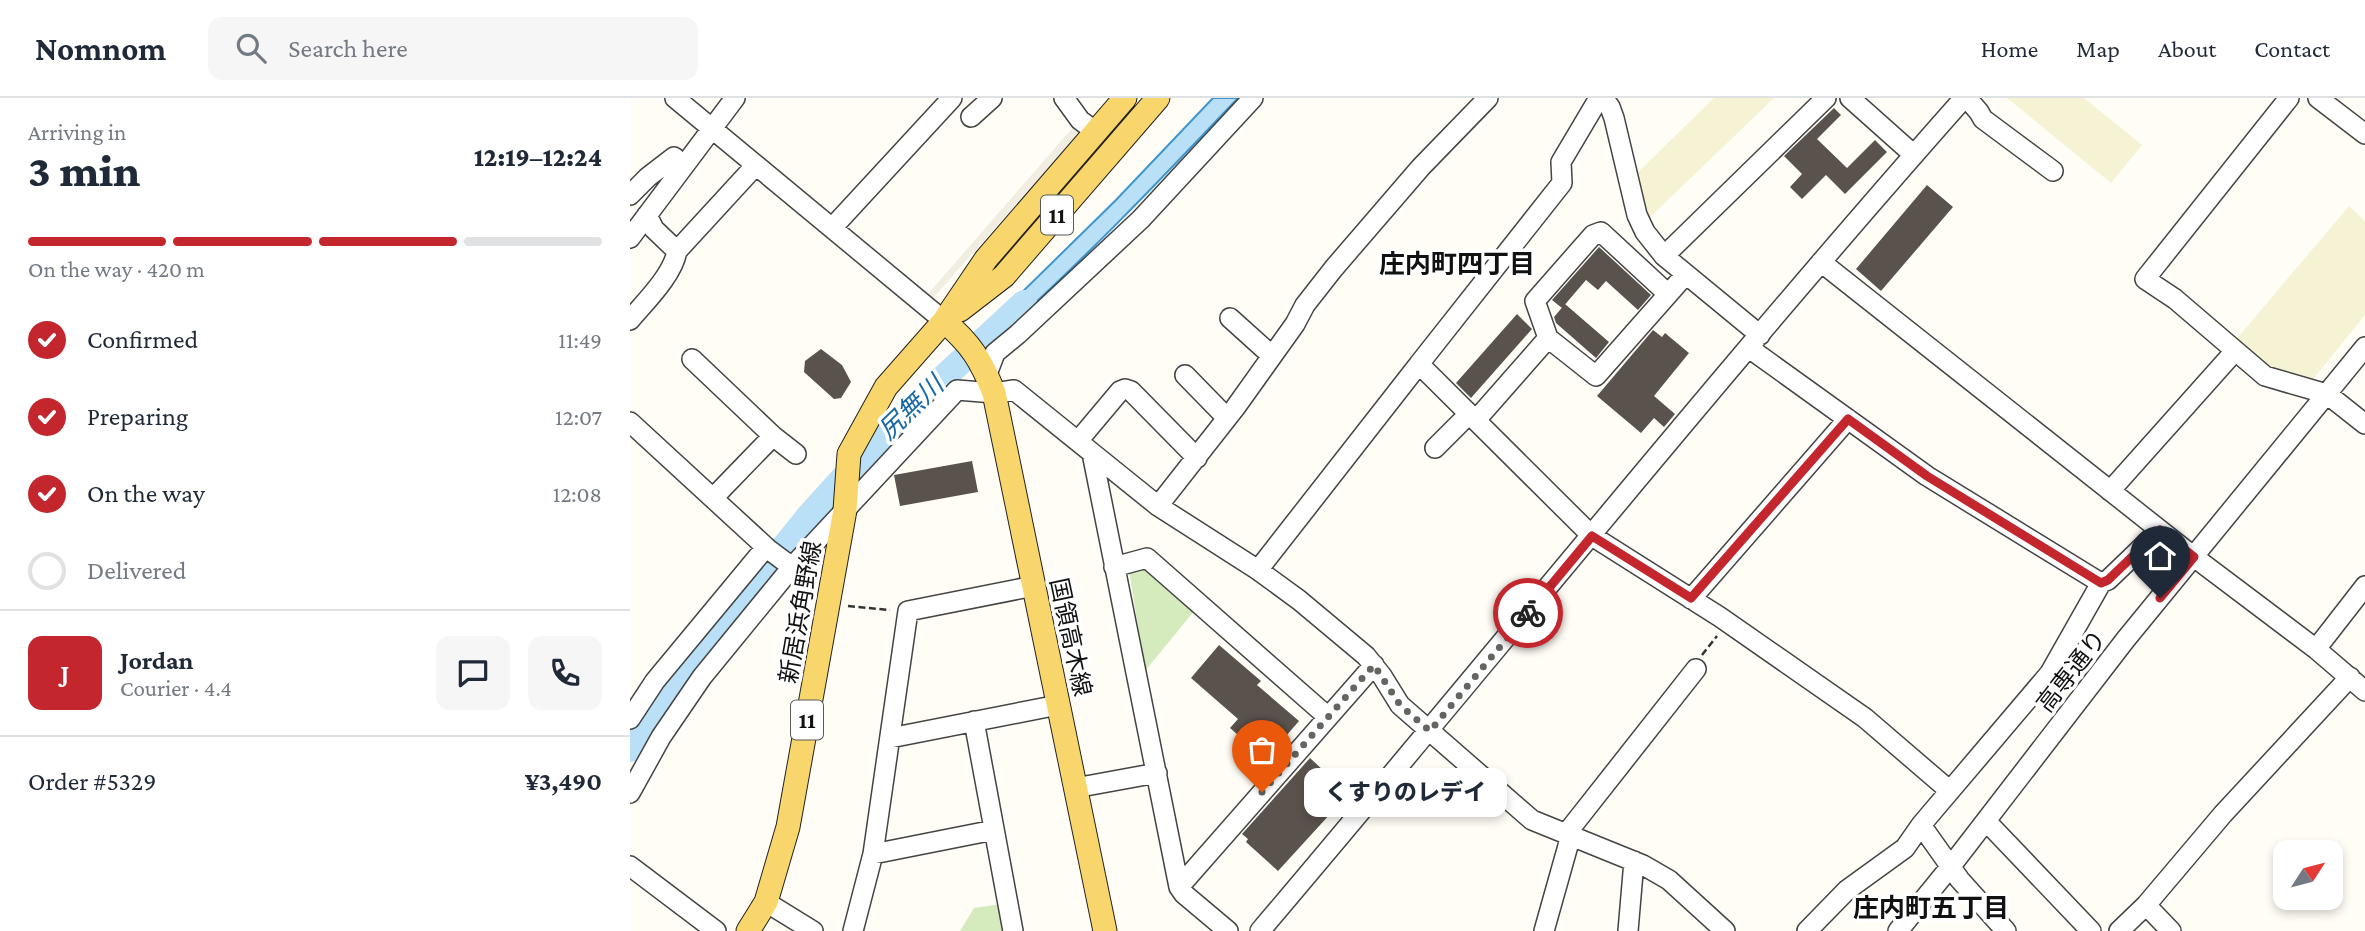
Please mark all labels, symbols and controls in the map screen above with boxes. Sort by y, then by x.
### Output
search box [208,17,698,80]
icon: search [232,29,270,67]
text: Nomnom [35,30,166,67]
text: Search here [288,34,408,63]
text: Home [1981,35,2038,62]
text: Map [2076,35,2120,62]
text: About [2158,35,2216,62]
text: Contact [2254,35,2330,62]
text: Arriving in [28,119,126,145]
text: 12:19–12:24 [474,143,602,172]
text: 3 min [28,145,140,196]
road number: 11 [1041,196,1073,234]
district label: 庄内町四丁目 [1379,250,1535,279]
text: On the way · 420 m [28,256,205,282]
icon: check [28,321,66,359]
text: Confirmed [87,325,198,354]
text: 11:49 [558,327,602,353]
water label: 尻無川 [873,368,951,446]
icon: check [28,398,66,436]
text: Preparing [87,402,188,431]
text: 12:07 [555,404,602,430]
icon: check [28,475,66,513]
text: On the way [87,479,205,508]
text: 12:08 [553,481,602,507]
pin [2130,526,2190,598]
icon: home [2141,537,2179,575]
street label: 新居浜角野線 [774,539,826,685]
text: Delivered [87,556,186,585]
street label: 国領高木線 [1045,576,1097,698]
courier [1493,578,1563,648]
icon: bike [1509,594,1547,632]
street label: 高専通り [2031,625,2111,717]
button: chat [436,636,510,710]
button: phone [528,636,602,710]
text: Jordan [120,646,194,675]
text: J [61,659,69,688]
text: Courier · 4.4 [120,675,232,701]
road number: 11 [791,700,823,740]
pin [1232,720,1292,792]
icon: bag [1243,731,1281,769]
text: Order #5329 [28,767,156,796]
text: ¥3,490 [525,767,602,796]
callout: くすりのレデイ [1304,768,1507,816]
text: くすりのレデイ [1325,779,1486,805]
north arrow [2273,840,2343,910]
map controls [2273,840,2343,910]
district label: 庄内町五丁目 [1853,894,2009,923]

